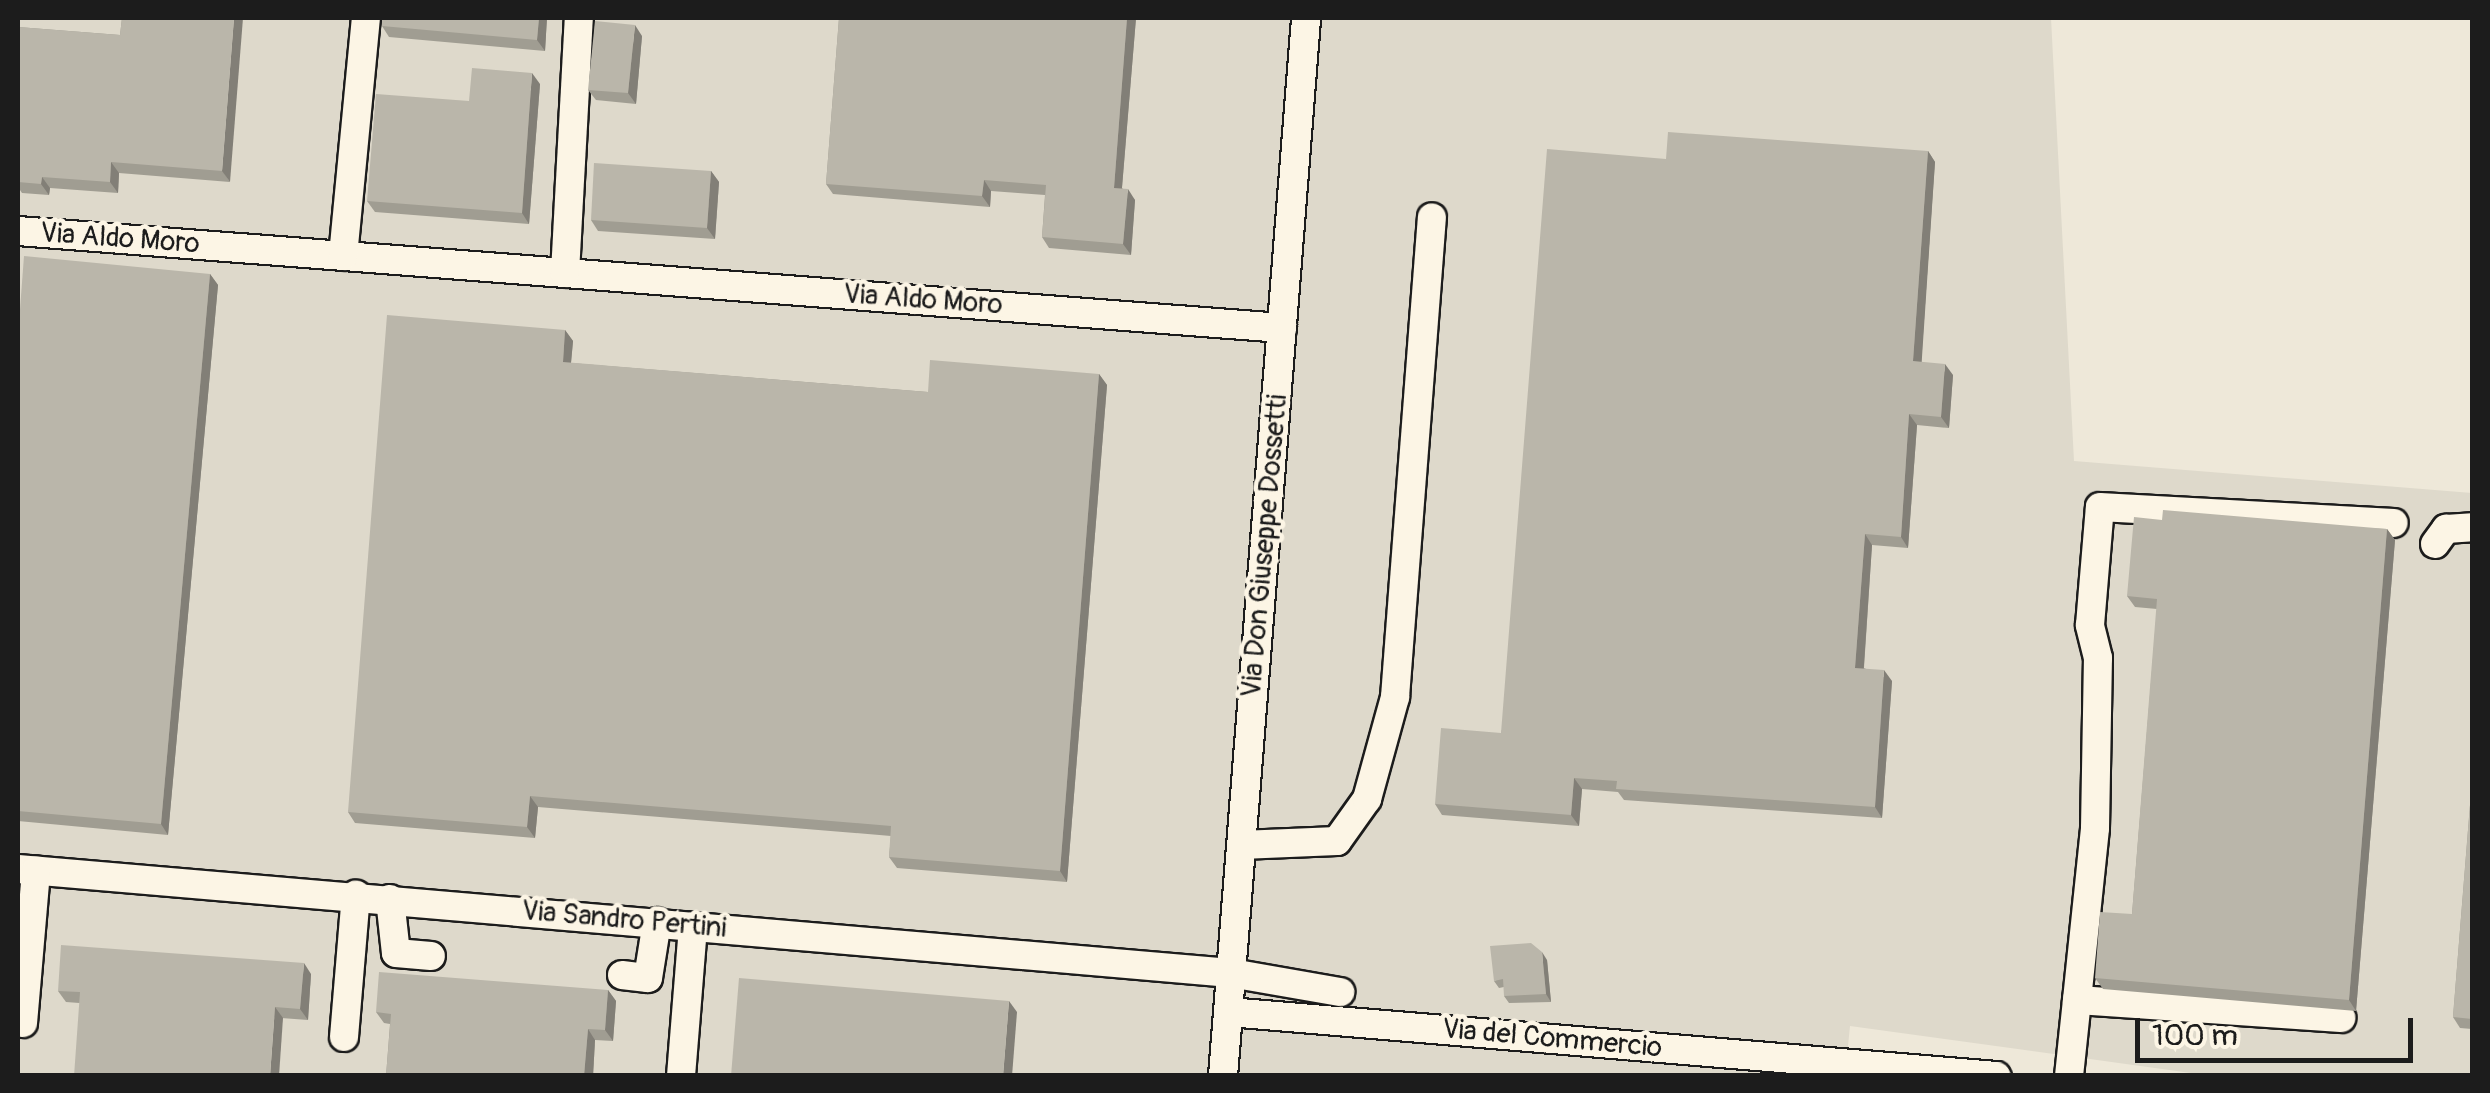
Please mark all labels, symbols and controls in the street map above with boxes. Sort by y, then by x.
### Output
street label: Via Aldo Moro [39,217,201,261]
street label: Via Aldo Moro [842,278,1004,322]
street label: Via Don Giuseppe Dossetti [1235,393,1295,699]
street label: Via Sandro Pertini [520,894,728,946]
scale bar [2140,998,2418,1060]
street label: Via del Commercio [1441,1013,1663,1065]
text: 100 m [2152,1017,2238,1054]

